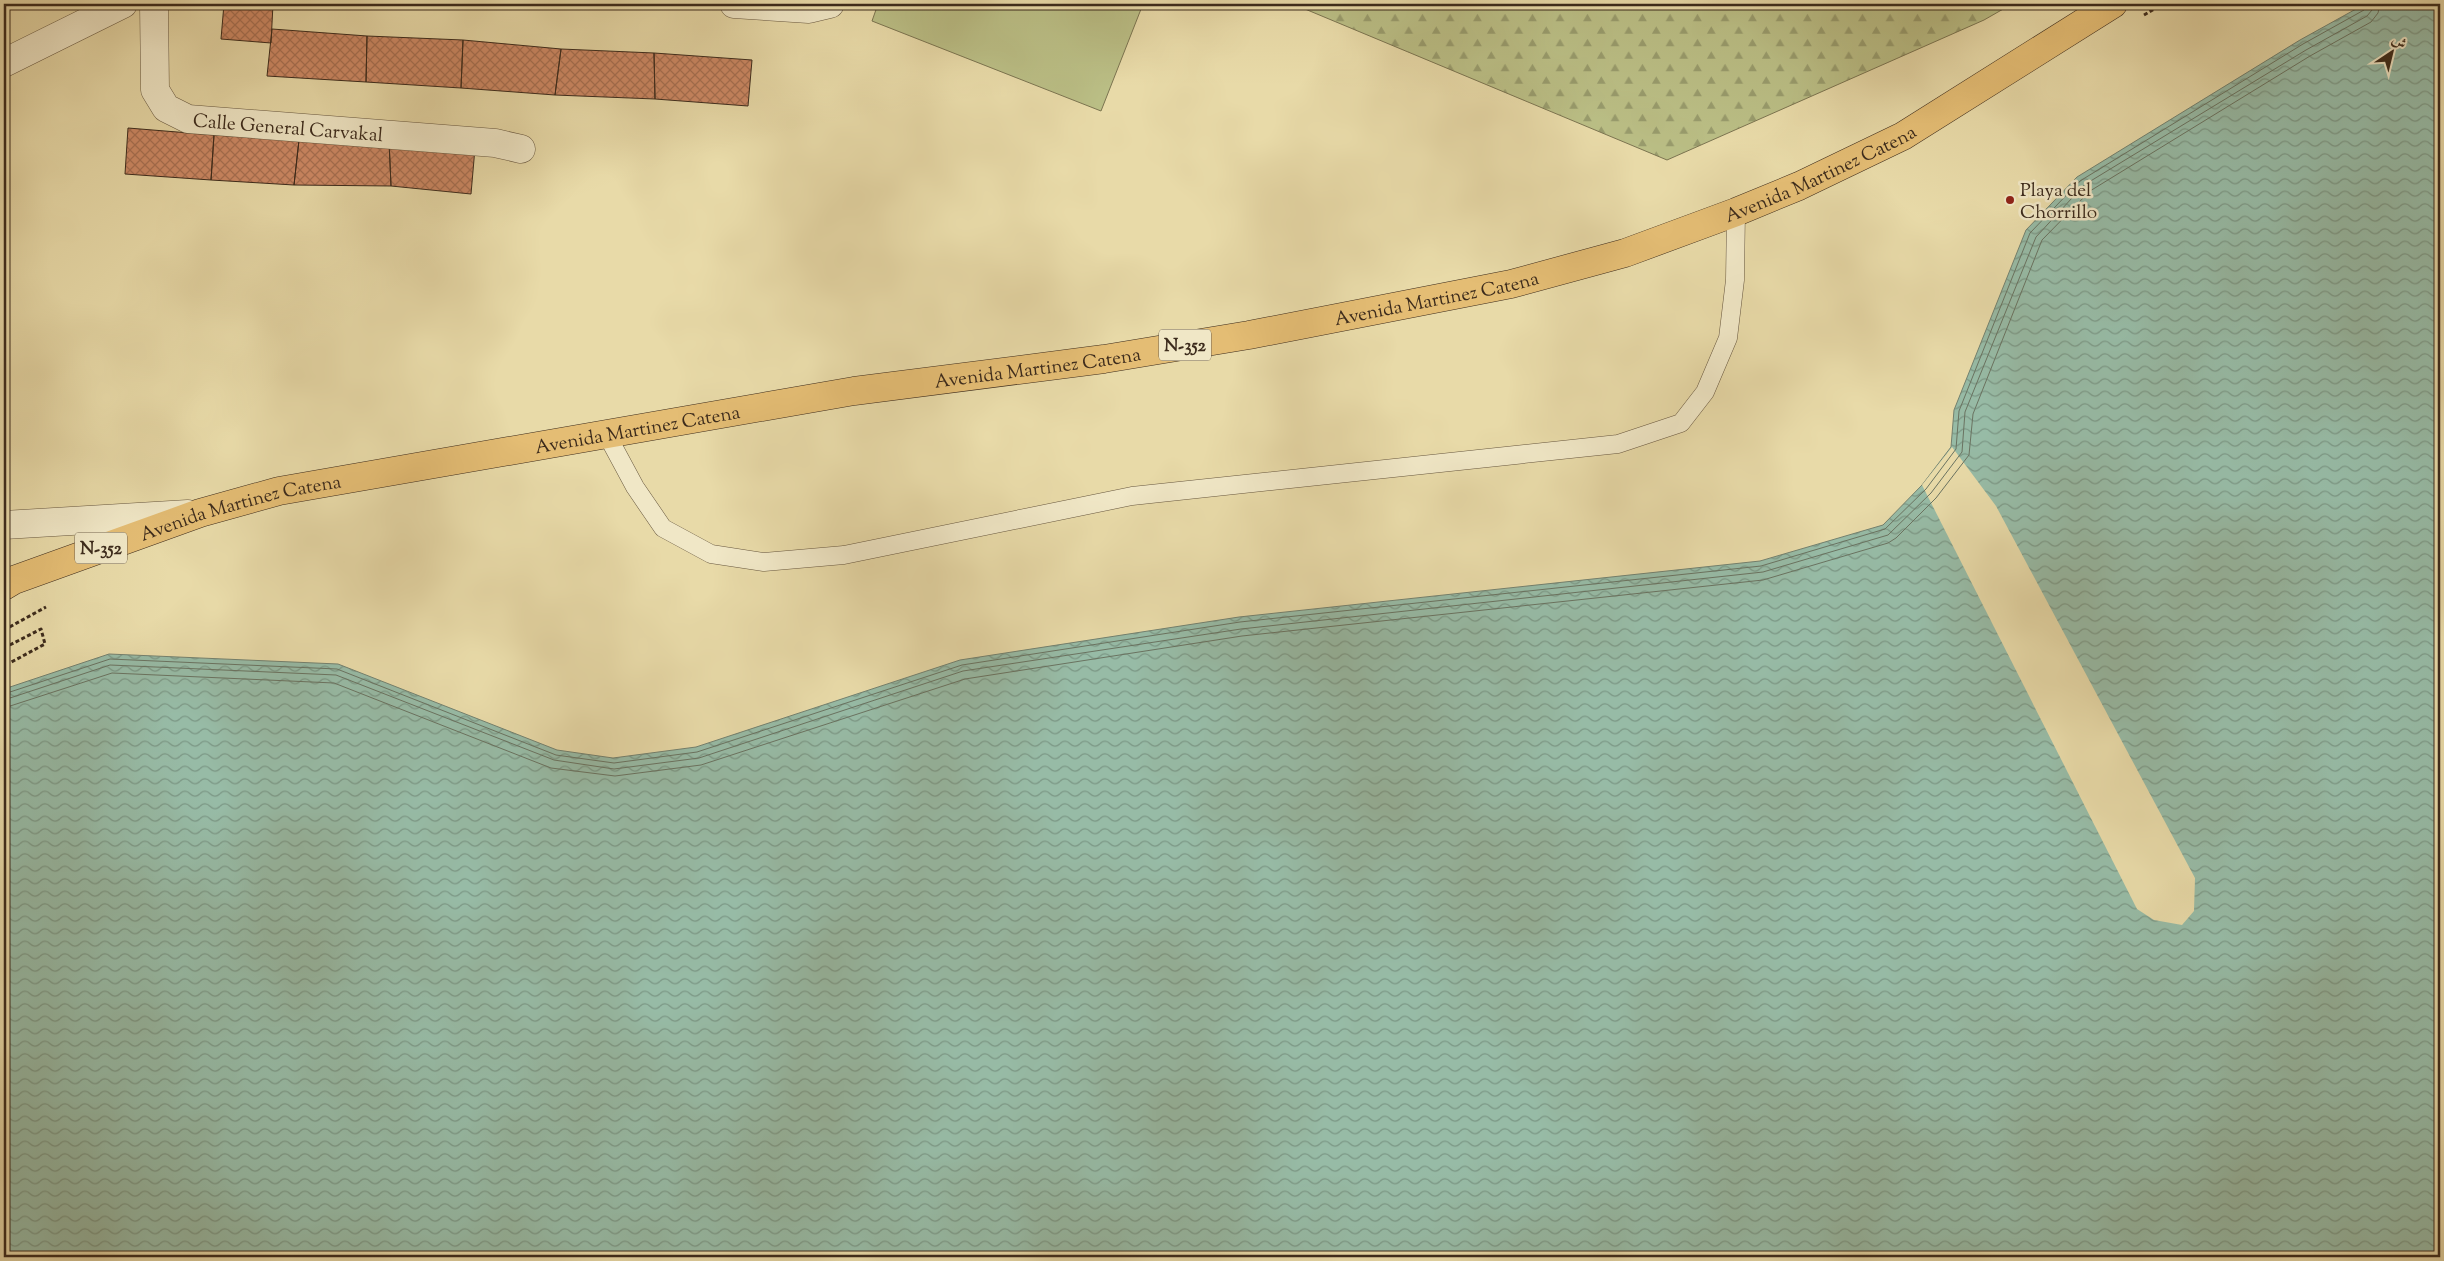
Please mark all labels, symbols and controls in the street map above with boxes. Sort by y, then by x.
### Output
north arrow [2366,28,2416,78]
text: ش [2387,31,2410,55]
street label: Calle General Carvakal [192,108,384,150]
street label: Avenida Martinez Catena [1722,120,1923,231]
place label: Playa del Chorrillo [2020,178,2097,227]
marker: Playa del Chorrillo [2004,194,2016,206]
street label: Avenida Martinez Catena [1332,266,1542,334]
road number: N-352 [1159,330,1211,360]
street label: Avenida Martinez Catena [933,342,1143,397]
street label: Avenida Martinez Catena [533,400,743,462]
street label: Avenida Martinez Catena [137,469,344,550]
road number: N-352 [75,532,127,564]

